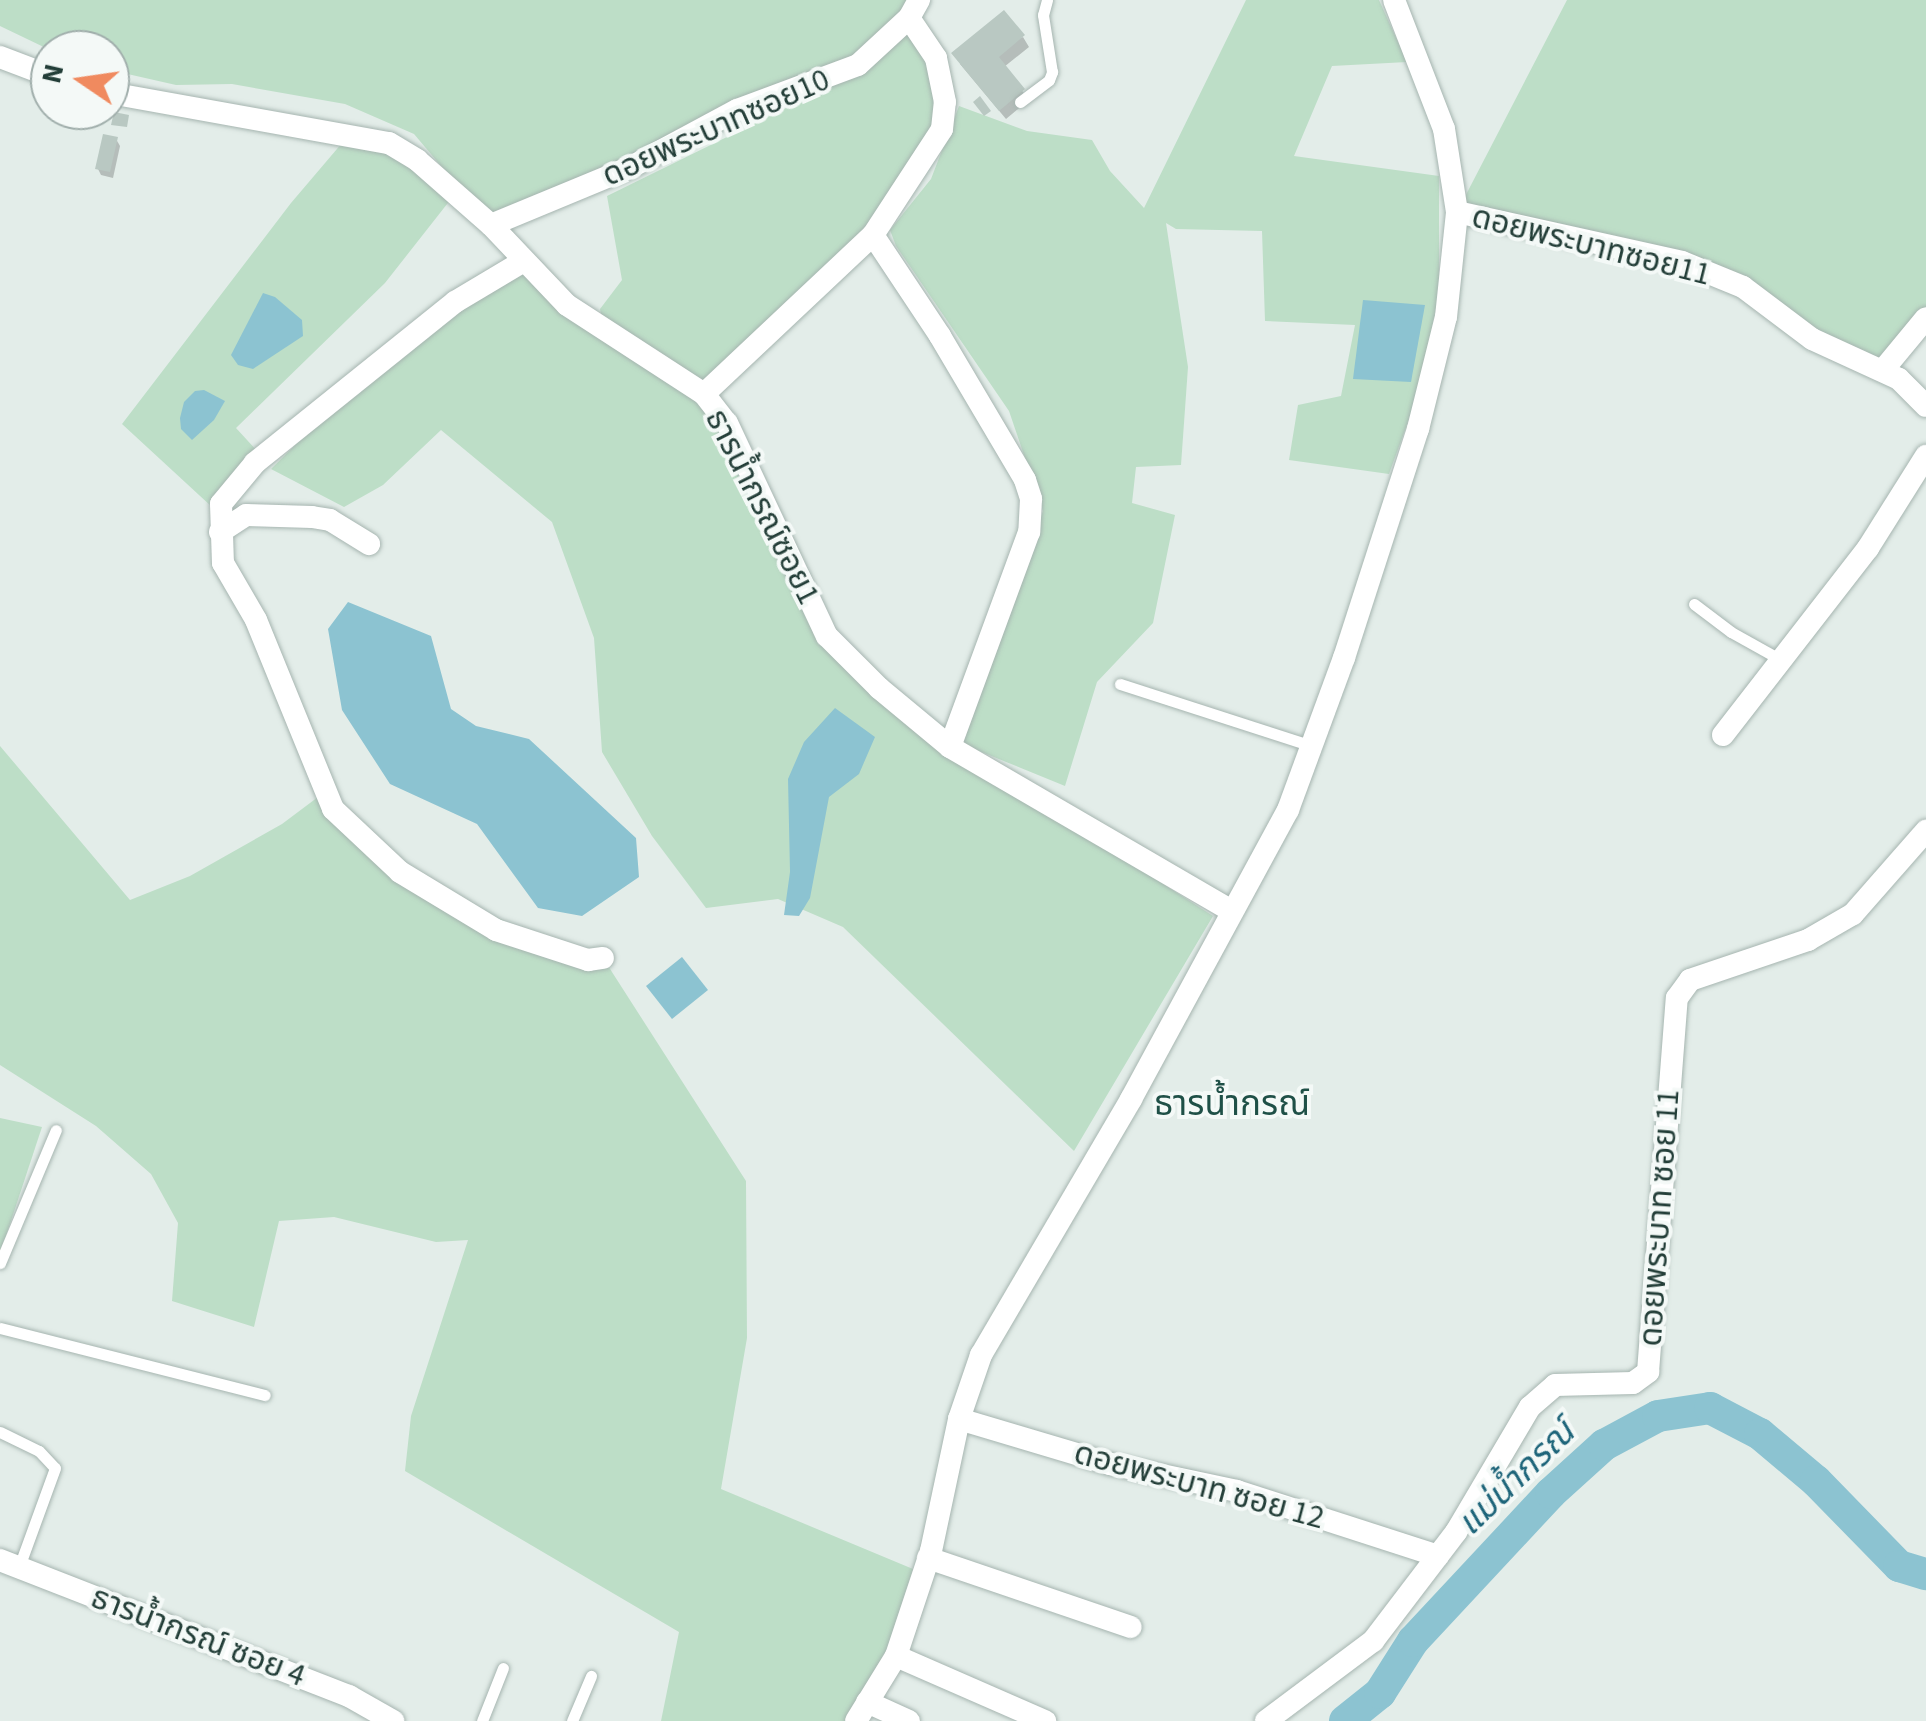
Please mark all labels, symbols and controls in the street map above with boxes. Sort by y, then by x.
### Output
north arrow [30,30,130,130]
text: N [31,60,74,87]
street label: ดอยพระบาทซอย10 [596,61,836,195]
street label: ดอยพระบาทซอย11 [1468,198,1714,294]
street label: ธารน้ำกรณ์ซอย1 [696,403,828,611]
district label: ธารน้ำกรณ์ [1154,1083,1310,1125]
street label: ดอยพระบาท ซอย 11 [1632,1088,1688,1348]
water label: แม่น้ำกรณ์ [1449,1412,1583,1544]
street label: ดอยพระบาท ซอย 12 [1070,1434,1328,1538]
street label: ธารน้ำกรณ์ ซอย 4 [85,1579,311,1695]

